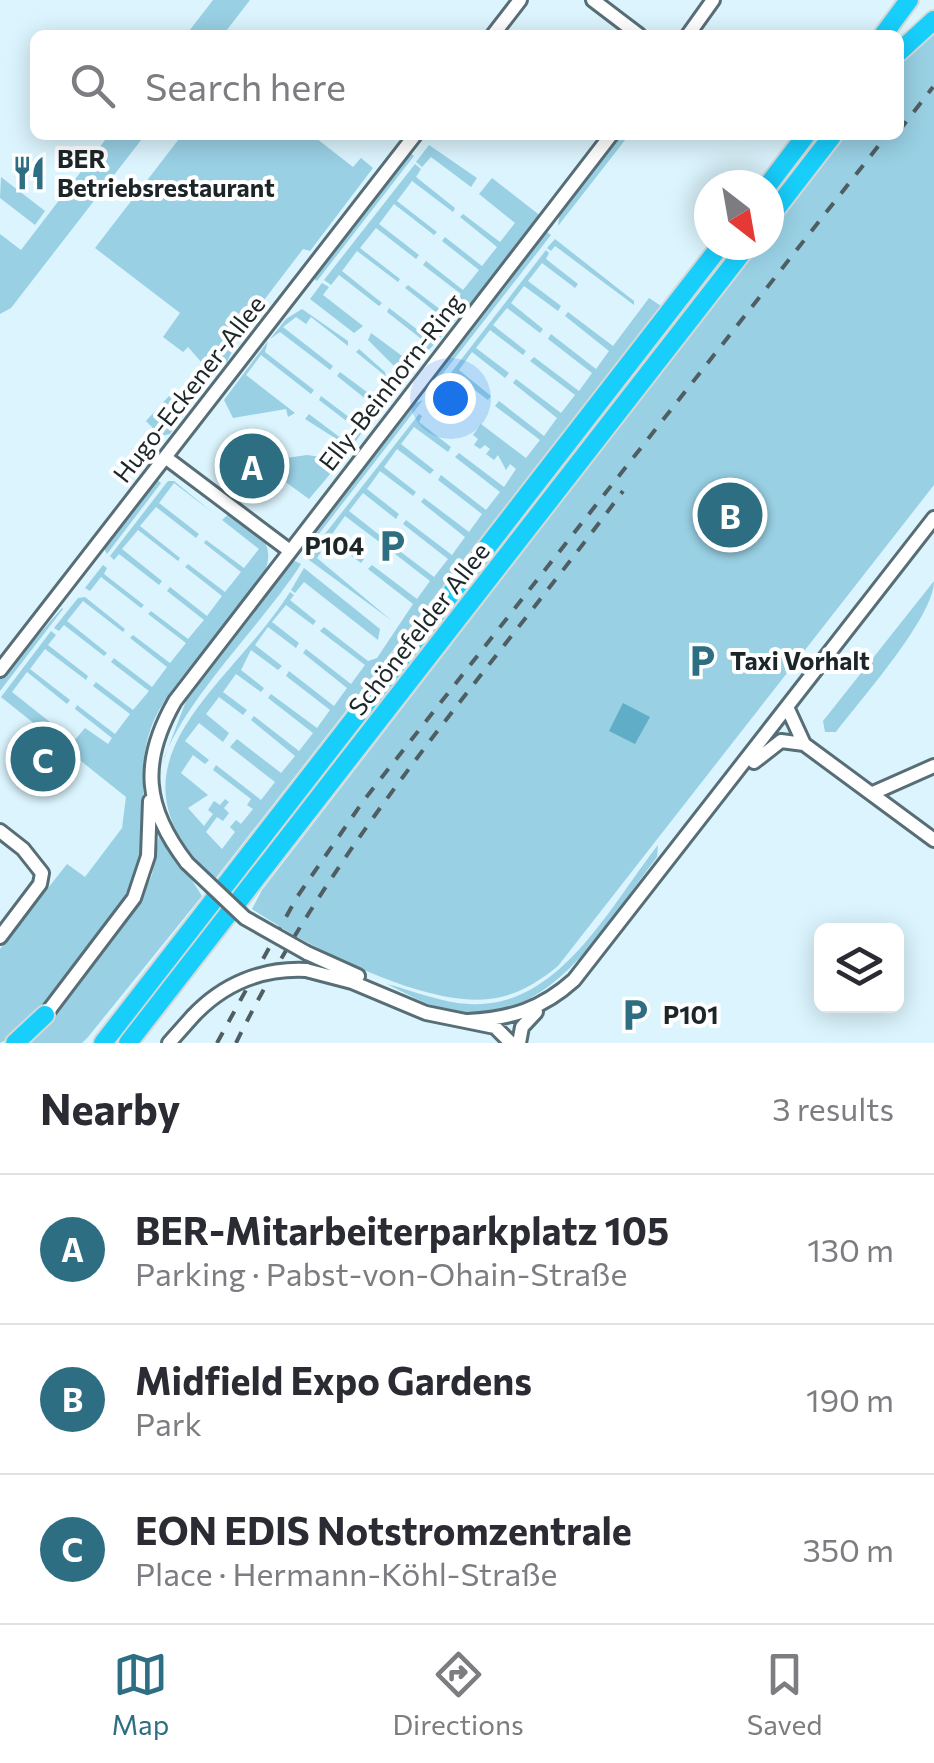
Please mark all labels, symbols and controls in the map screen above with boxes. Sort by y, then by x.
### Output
search box [30,30,904,140]
icon: search [65,58,120,113]
text: Search here [145,62,346,109]
place label: BER Betriebsrestaurant [57,143,275,202]
restaurant icon: BER Betriebsrestaurant [10,154,48,192]
north arrow [694,170,784,260]
street label: Elly-Beinhorn-Ring [312,287,469,476]
street label: Hugo-Eckener-Allee [107,290,271,488]
your location [425,373,476,424]
pin: A [220,428,284,504]
pin: B [698,478,762,552]
parking icon: P104 [373,527,411,565]
place label: P104 [305,530,364,560]
street label: Schönefelder Allee [341,536,495,721]
parking icon: Taxi Vorhalt [683,642,721,680]
place label: Taxi Vorhalt [730,645,870,675]
pin: C [10,722,76,796]
map controls [814,923,904,1013]
button: layers [814,923,904,1013]
parking icon: P101 [616,996,654,1034]
place label: P101 [663,999,718,1029]
text: Nearby [40,1082,180,1134]
text: 3 results [772,1088,894,1128]
text: BER-Mitarbeiterparkplatz 105 [135,1206,669,1253]
text: A [61,1229,84,1269]
text: 130 m [807,1229,894,1269]
text: Parking · Pabst-von-Ohain-Straße [135,1253,627,1293]
text: Midfield Expo Gardens [135,1356,532,1403]
text: B [62,1379,83,1419]
text: 190 m [806,1379,894,1419]
text: Park [135,1403,202,1443]
text: EON EDIS Notstromzentrale [135,1506,632,1553]
text: C [62,1529,83,1569]
text: 350 m [802,1529,894,1569]
text: Place · Hermann-Köhl-Straße [135,1553,557,1593]
tab: Map [112,1647,169,1741]
tab: Directions [392,1647,524,1741]
tab: Saved [747,1647,822,1741]

